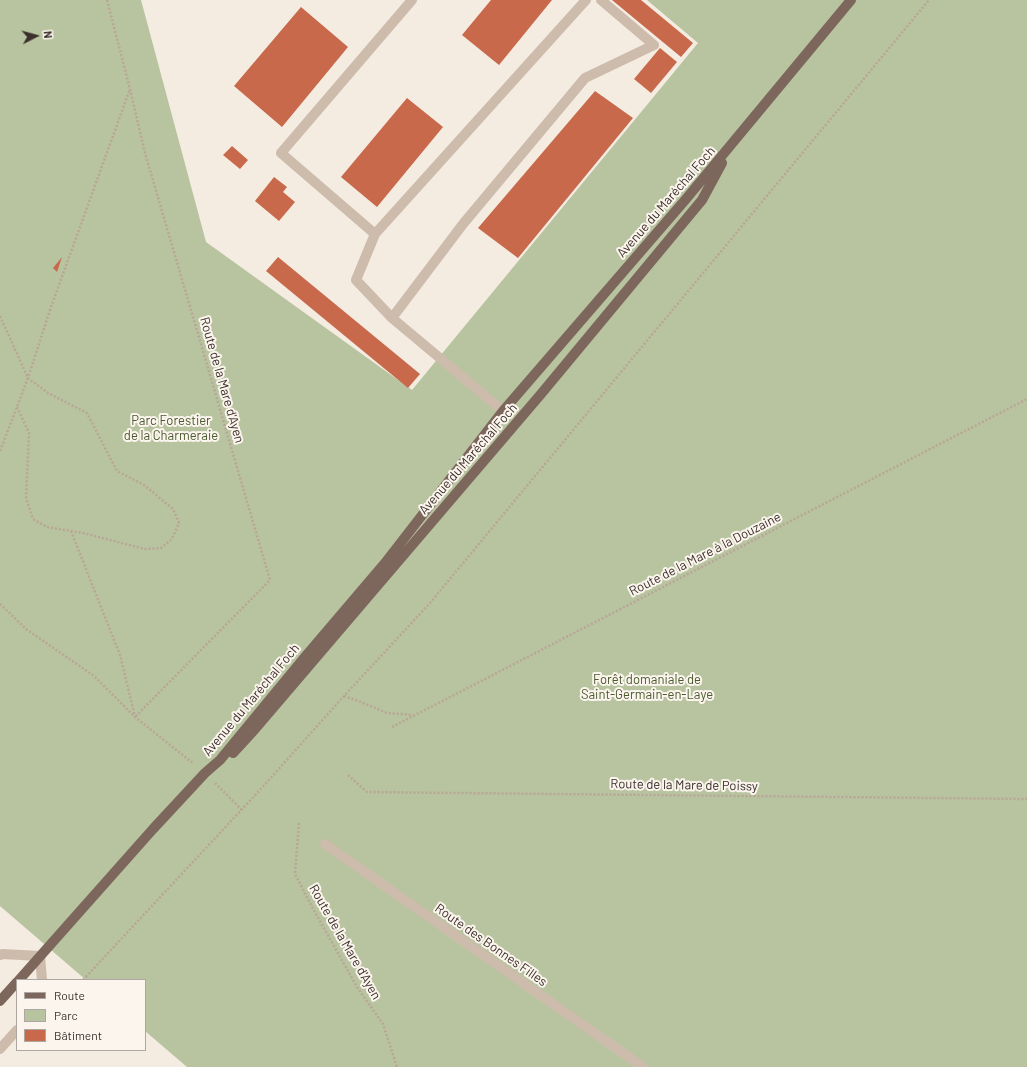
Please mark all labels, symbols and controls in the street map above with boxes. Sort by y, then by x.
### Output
north arrow [16,16,56,56]
text: N [42,30,55,39]
street label: Avenue du Maréchal Foch [614,143,718,261]
street label: Route de la Mare d'Ayen [197,315,247,445]
street label: Avenue du Maréchal Foch [416,400,520,518]
park label: Parc Forestier de la Charmeraie [124,413,218,444]
street label: Route de la Mare à la Douzaine [627,509,783,599]
street label: Avenue du Maréchal Foch [199,641,303,759]
park label: Forêt domaniale de Saint-Germain-en-Laye [581,672,713,703]
street label: Route de la Mare de Poissy [610,776,758,794]
street label: Route de la Mare d'Ayen [306,882,384,1002]
street label: Route des Bonnes Filles [432,900,550,990]
legend [16,979,146,1051]
text: Route [54,988,85,1002]
text: Parc [54,1008,78,1022]
text: Bâtiment [54,1028,102,1042]

